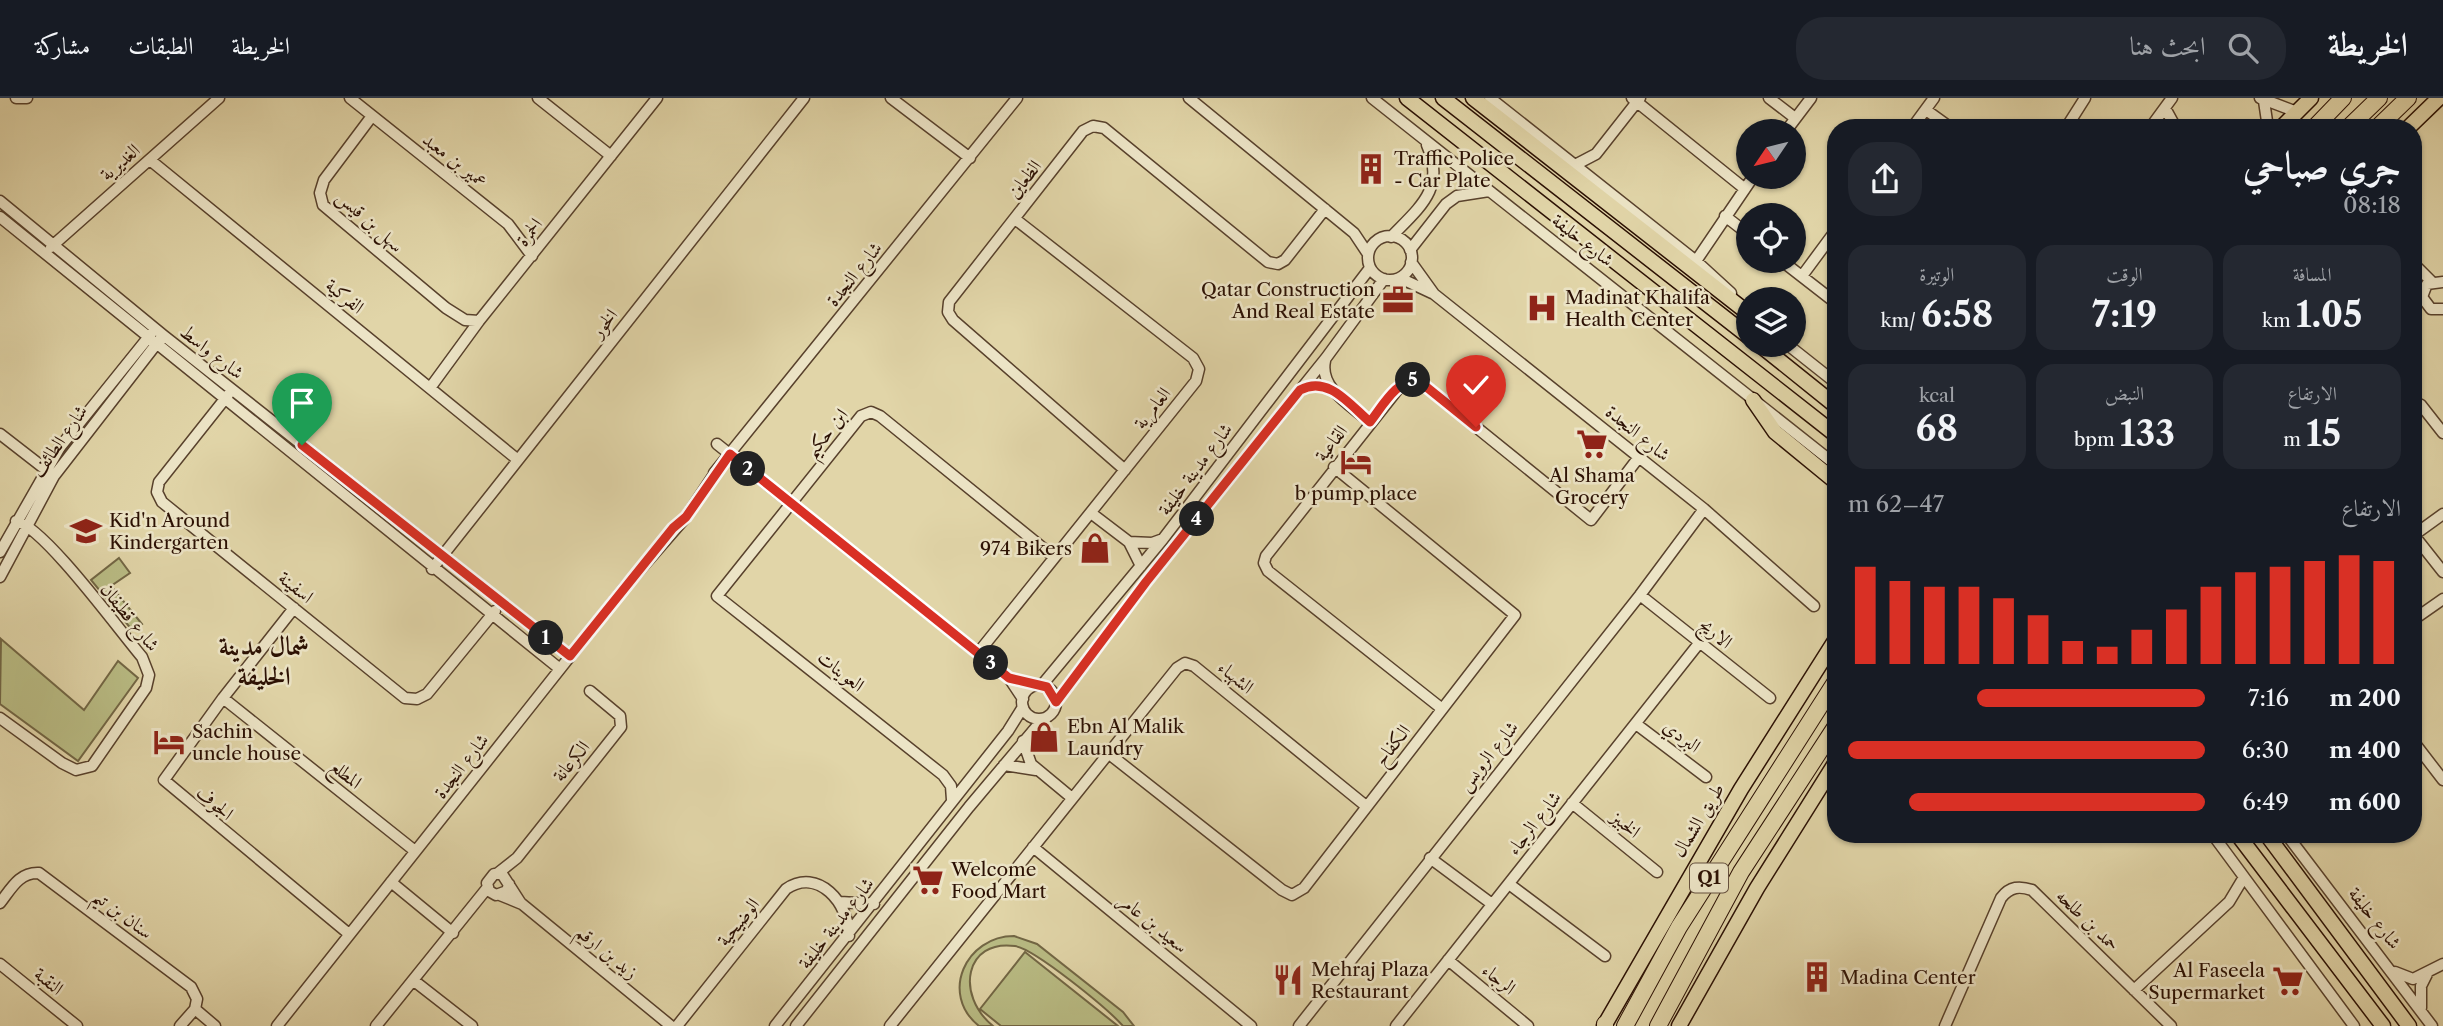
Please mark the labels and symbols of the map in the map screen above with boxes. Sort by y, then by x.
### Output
north arrow [1736,119,1806,189]
street label: عمير بن معبد [418,128,492,192]
street label: الغديرية [95,138,145,186]
place label: Traffic Police - Car Plate [1394,147,1514,192]
building icon: Traffic Police - Car Plate [1354,152,1388,186]
street label: الظعاين [1002,155,1046,203]
street label: سهل بن قيس [330,185,408,259]
street label: شارع خليفة [1545,209,1619,274]
street label: الحمرة [511,213,548,252]
street label: شارع النجدة [821,237,890,313]
street label: الفركية [321,274,369,319]
place label: Qatar Construction And Real Estate [1201,278,1375,323]
office icon: Qatar Construction And Real Estate [1381,283,1415,317]
place label: Madinat Khalifa Health Center [1565,286,1710,331]
hospital icon: Madinat Khalifa Health Center [1525,291,1559,325]
street label: الخور [584,304,623,344]
street label: شارع واسط [173,320,249,387]
pin [1446,355,1506,427]
pin: 5 [1396,362,1430,398]
pin [272,373,332,445]
street label: العامرية [1129,382,1177,435]
street label: شارع الطائف [26,400,96,484]
street label: شارع النجدة [1599,400,1675,469]
street label: ابن حكيم [799,404,859,467]
street label: شارع مدينة خليفة [1153,418,1240,522]
street label: القاعية [1310,420,1352,466]
supermarket icon: Al Shama Grocery [1575,427,1609,461]
hotel icon: b pump place [1339,445,1373,479]
pin: 2 [730,452,766,486]
place label: Al Shama Grocery [1548,464,1635,509]
place label: b pump place [1295,482,1417,505]
pin: 4 [1180,502,1214,536]
place label: Kid'n Around Kindergarten [109,509,231,554]
school or university icon: Kid'n Around Kindergarten [69,514,103,548]
shop icon: 974 Bikers [1078,531,1112,565]
place label: 974 Bikers [980,537,1072,560]
street label: اسفينة [274,566,318,608]
street label: شارع قطيفان [92,578,164,658]
street label: الاريج [1692,613,1737,657]
pin: 1 [528,620,564,656]
district label: شمال مدينة الخليفة [219,630,309,692]
street label: العوينات [812,646,869,697]
pin: 3 [974,646,1009,680]
street label: الشهباء [1213,656,1259,699]
street label: البردي [1656,714,1705,761]
place label: Ebn Al Malik Laundry [1067,715,1185,760]
street label: شارع الرويس [1453,716,1526,798]
place label: Sachin uncle house [192,720,301,765]
shop icon: Ebn Al Malik Laundry [1027,720,1061,754]
street label: الكفاح [1369,720,1420,774]
hotel icon: Sachin uncle house [152,725,186,759]
street label: شارع النجدة [428,729,497,806]
street label: الكرعانة [548,736,595,787]
street label: المطلع [322,754,367,798]
street label: طريق الشمال [1667,779,1730,862]
street label: الجوف [191,781,238,826]
street label: شارع الرجاء [1502,786,1569,862]
street label: الخبيز [1605,804,1645,843]
place label: Welcome Food Mart [950,858,1047,903]
supermarket icon: Welcome Food Mart [911,863,945,897]
road number: Q1 [1690,864,1728,892]
street label: شارع مدينة خليفة [793,873,882,976]
street label: شارع خليفة [2341,882,2406,956]
street label: سنان بن تيم [84,884,158,950]
street label: حمد بن طلحه [2052,884,2124,956]
street label: سعيد بن عامر [1112,888,1192,960]
street label: الوضيحية [712,893,765,951]
street label: زيد بن ارقم [567,920,643,989]
place label: Mehraj Plaza Restaurant [1311,958,1429,1003]
street label: الرجاء [1477,958,1521,1000]
place label: Al Faseela Supermarket [2148,959,2265,1004]
building icon: Madina Center [1800,960,1834,994]
street label: النقبة [30,962,68,1000]
restaurant icon: Mehraj Plaza Restaurant [1271,963,1305,997]
supermarket icon: Al Faseela Supermarket [2271,964,2305,998]
place label: Madina Center [1840,966,1976,989]

